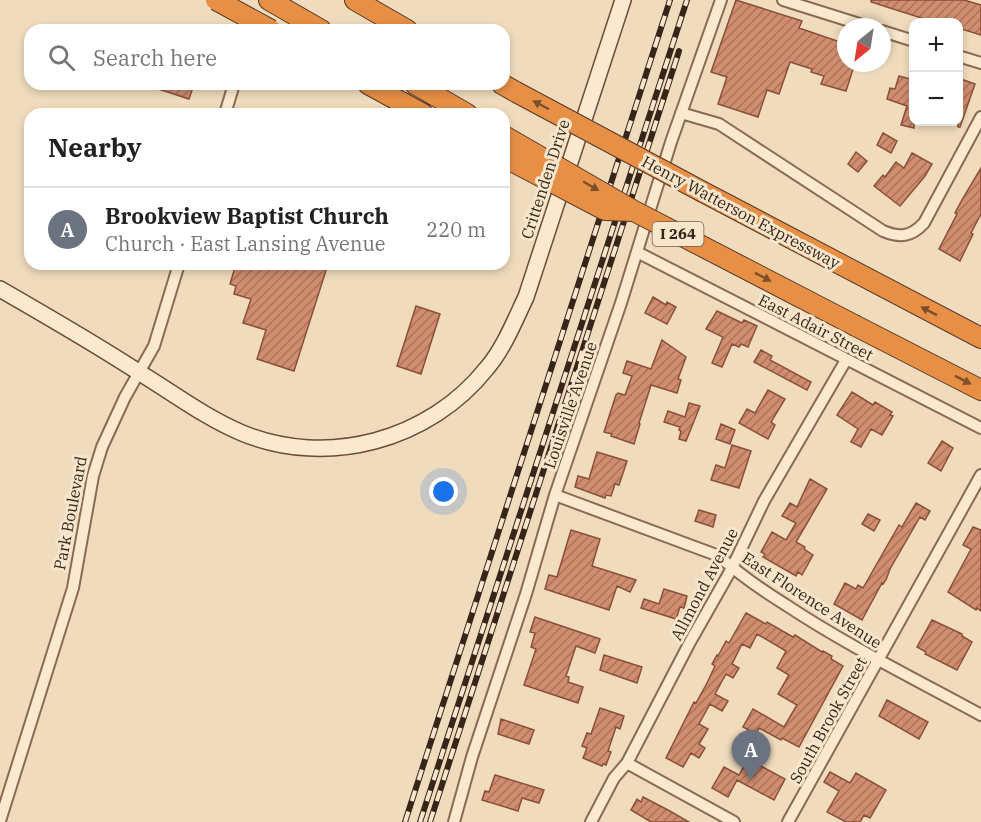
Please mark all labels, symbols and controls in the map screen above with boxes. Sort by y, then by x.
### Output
north arrow [837,18,891,72]
map controls [909,18,963,126]
button: + [909,18,963,72]
search box [24,24,510,90]
icon: search [45,41,78,74]
text: Search here [93,43,217,72]
button: − [909,72,963,126]
one-way arrow [532,100,549,110]
street label: Crittenden Drive [516,117,574,241]
text: Nearby [48,130,142,164]
street label: Henry Watterson Expressway [639,151,844,273]
one-way arrow [583,181,600,191]
text: Brookview Baptist Church [105,201,389,230]
text: A [61,216,74,243]
text: 220 m [426,216,486,243]
road number: I 264 [652,222,704,246]
text: Church · East Lansing Avenue [105,230,386,257]
one-way arrow [754,272,772,282]
street label: East Adair Street [755,289,877,365]
one-way arrow [920,306,937,316]
street label: Louisville Avenue [539,339,601,471]
one-way arrow [954,376,971,385]
street label: Park Boulevard [49,454,91,572]
your location [429,477,458,506]
street label: Allmond Avenue [666,524,742,644]
street label: East Florence Avenue [738,547,886,653]
street label: South Brook Street [785,653,871,787]
pin: A [732,730,771,780]

